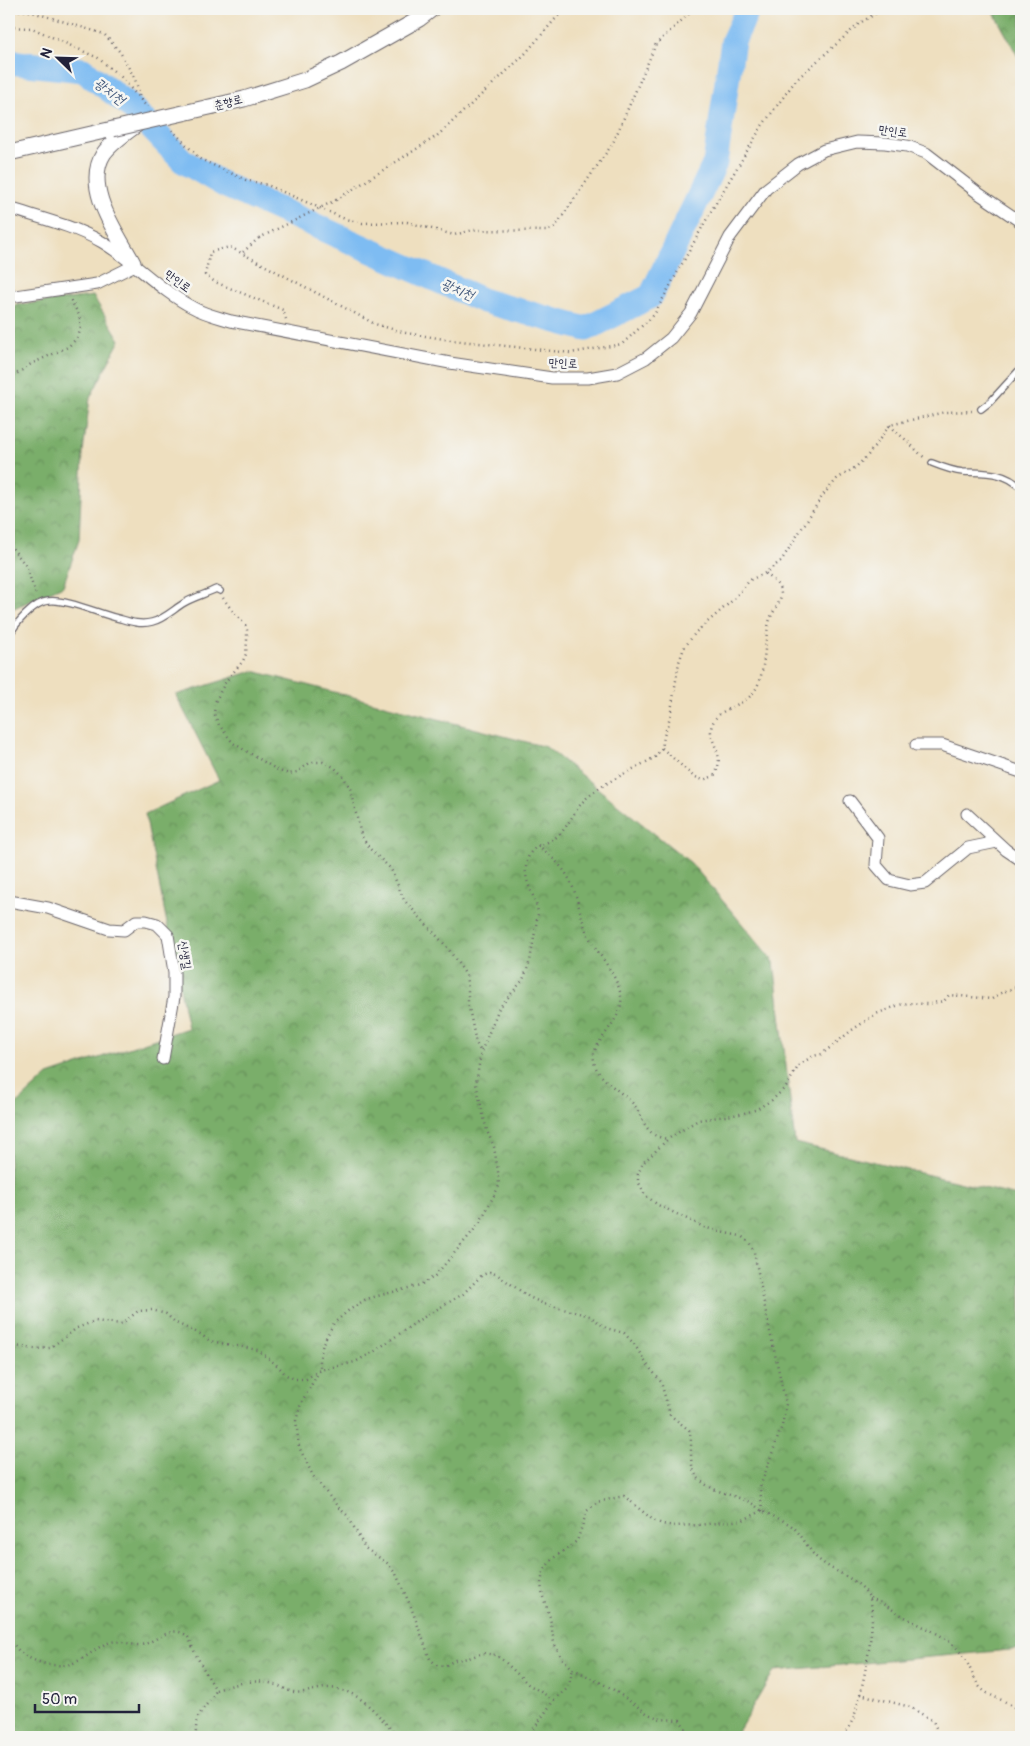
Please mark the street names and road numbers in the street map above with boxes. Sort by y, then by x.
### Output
street label: 춘향로 [212,92,244,113]
street label: 만인로 [878,122,908,141]
street label: 만인로 [162,267,194,296]
street label: 만인로 [548,355,578,372]
street label: 신생길 [175,940,194,971]

